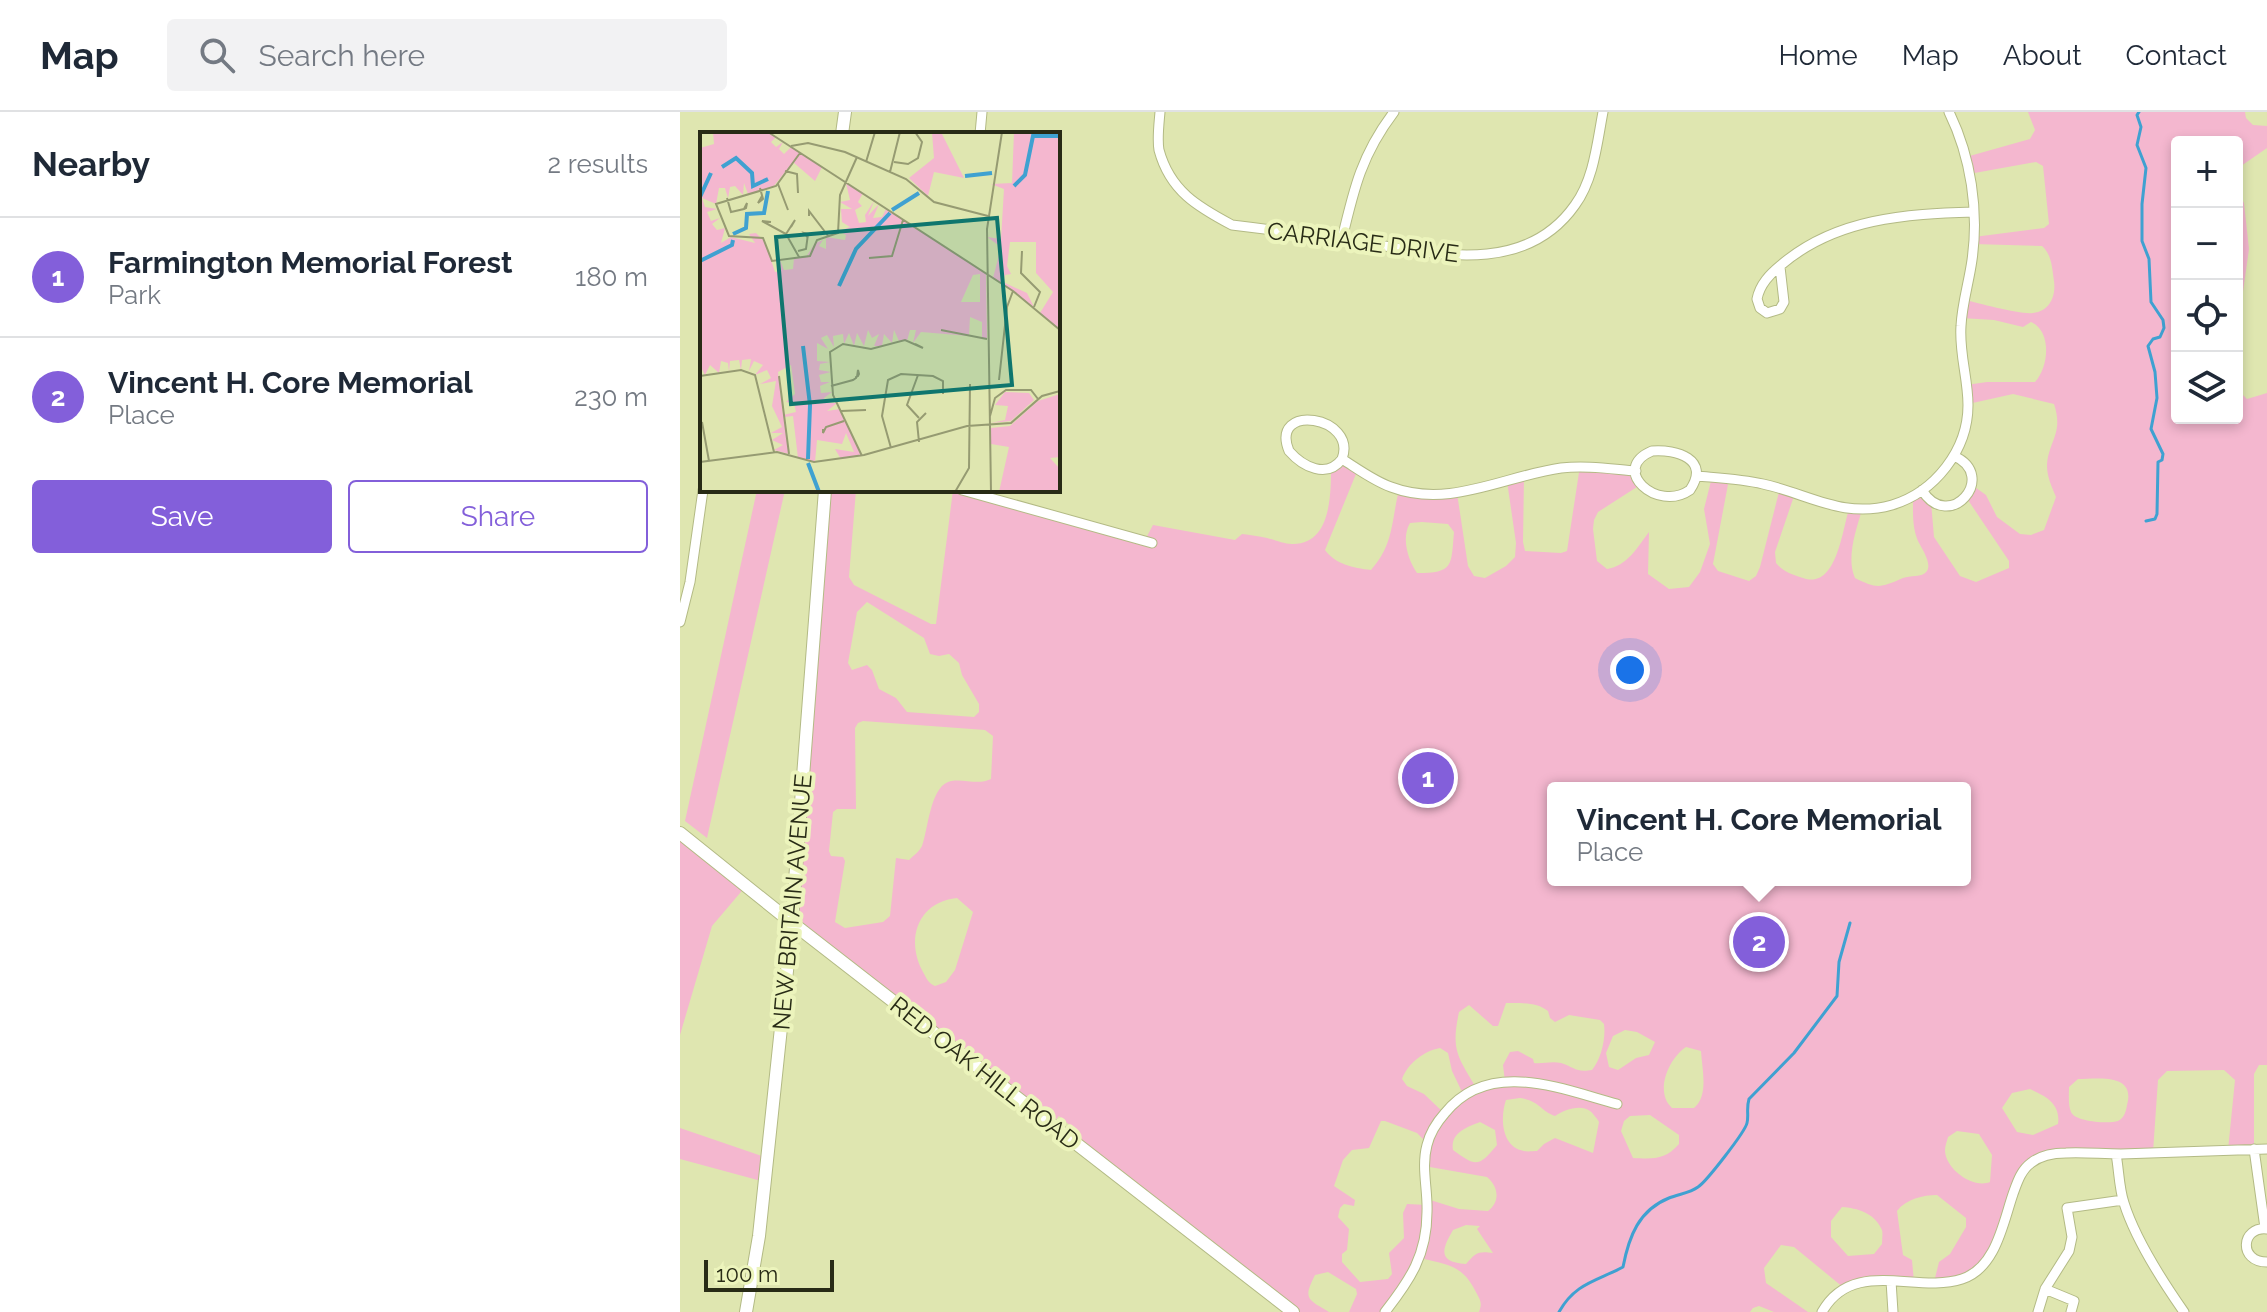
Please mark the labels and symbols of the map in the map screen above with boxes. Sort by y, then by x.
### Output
inset map [700,132,1060,492]
street label: CARRIAGE DRIVE [1265,216,1461,268]
your location [1610,650,1650,690]
pin: 1 [1402,748,1454,808]
street label: NEW BRITAIN AVENUE [766,773,818,1031]
pin: 2 [1733,912,1785,972]
street label: RED OAK HILL ROAD [885,990,1085,1156]
scale bar [704,1256,834,1292]

